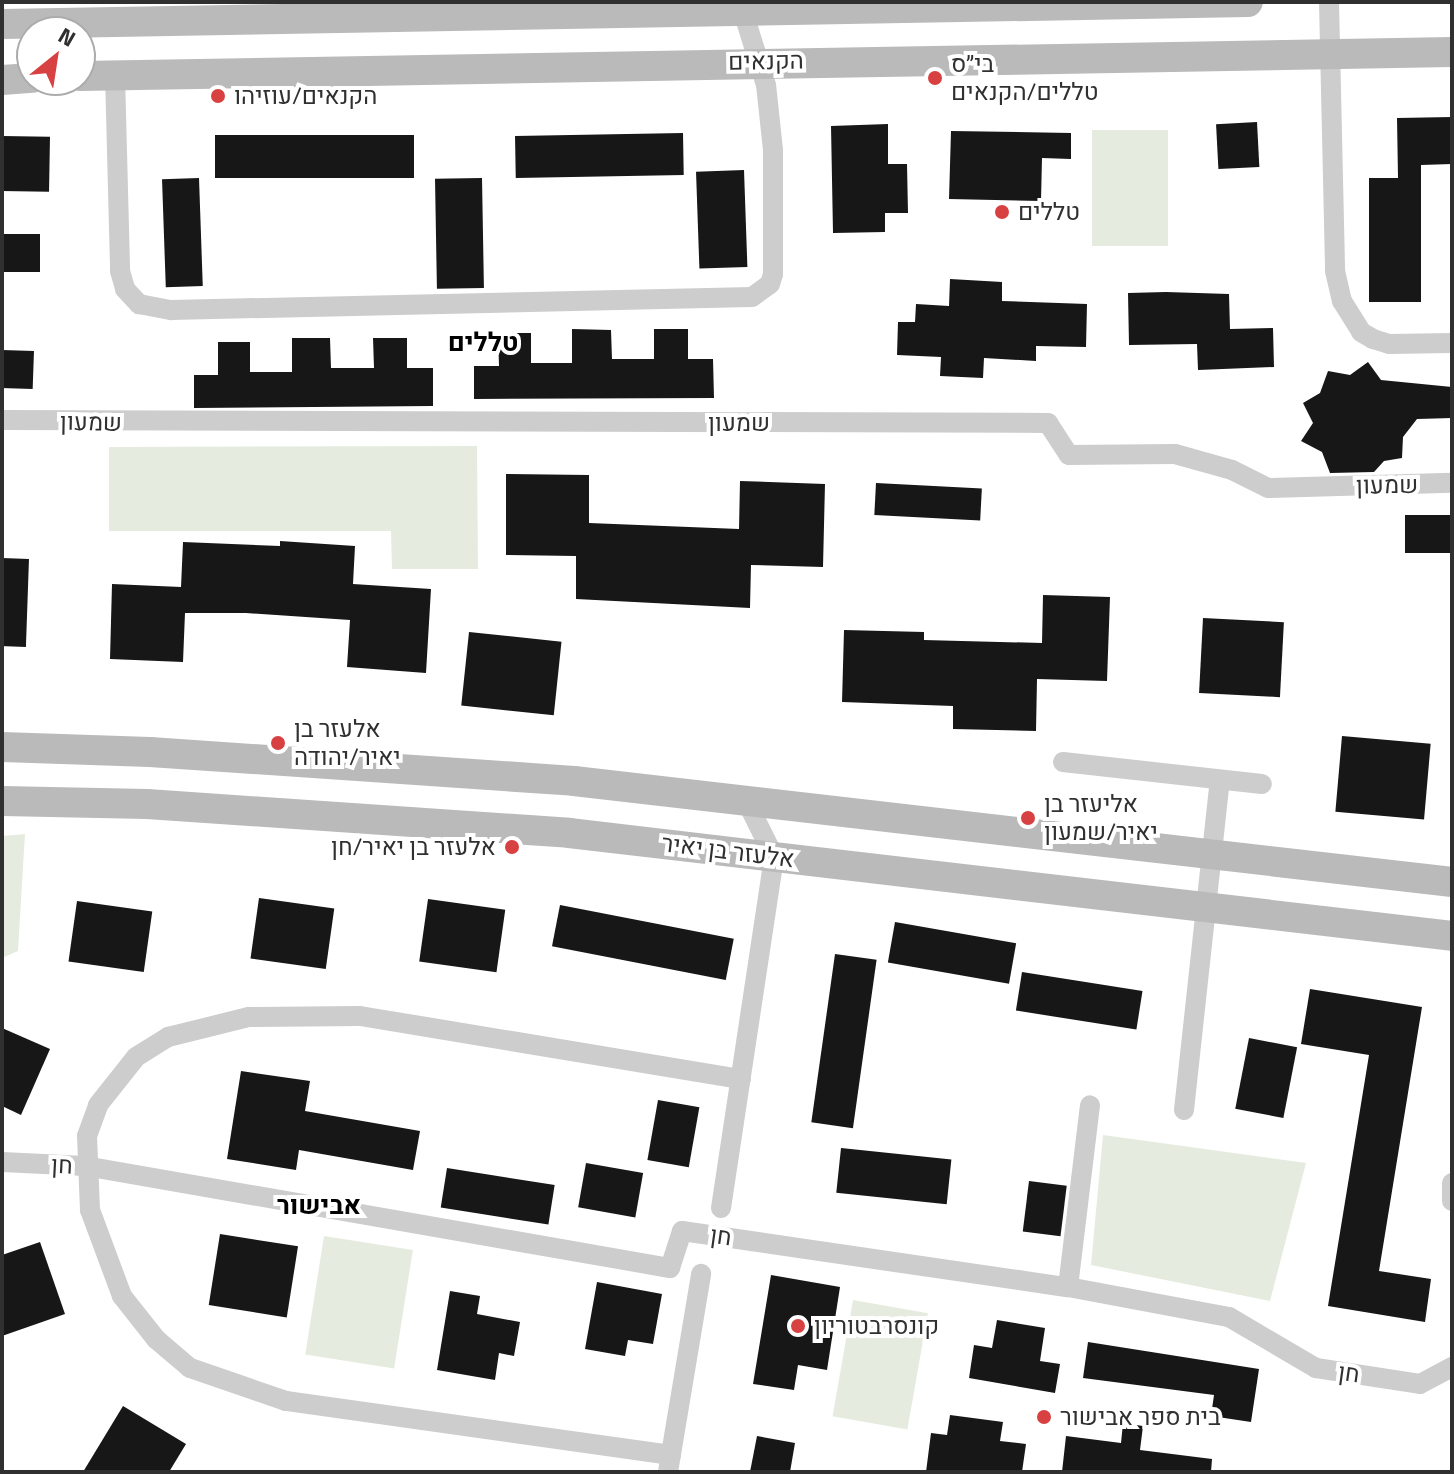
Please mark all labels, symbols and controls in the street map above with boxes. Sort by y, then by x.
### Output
north arrow [16,16,96,96]
text: N [52,18,82,55]
street label: הקנאים [728,46,804,76]
place label: בי״ס טללים/הקנאים [951,50,1098,106]
marker: בי״ס טללים/הקנאים [926,69,944,87]
place label: הקנאים/עוזיהו [234,82,377,110]
marker: הקנאים/עוזיהו [209,87,227,105]
place label: טללים [1018,198,1080,226]
marker: טללים [993,203,1011,221]
district label: טללים [448,326,518,358]
street label: שמעון [60,407,122,437]
street label: שמעון [708,409,770,437]
street label: שמעון [1356,470,1418,500]
place label: אלעזר בן יאיר/יהודה [294,715,401,771]
marker: אלעזר בן יאיר/יהודה [269,734,287,752]
place label: אליעזר בן יאיר/שמעון [1044,790,1158,846]
marker: אליעזר בן יאיר/שמעון [1019,809,1037,827]
street label: אלעזר בן יאיר [660,829,796,873]
place label: אלעזר בן יאיר/חן [331,833,496,861]
marker: אלעזר בן יאיר/חן [503,838,521,856]
street label: חן [51,1150,73,1180]
district label: אבישור [277,1189,361,1221]
street label: חן [708,1220,734,1252]
place label: קונסרבטוריון [814,1312,939,1340]
marker: קונסרבטוריון [789,1317,807,1335]
street label: חן [1336,1357,1362,1389]
place label: בית ספר אבישור [1060,1403,1221,1431]
marker: בית ספר אבישור [1035,1408,1053,1426]

